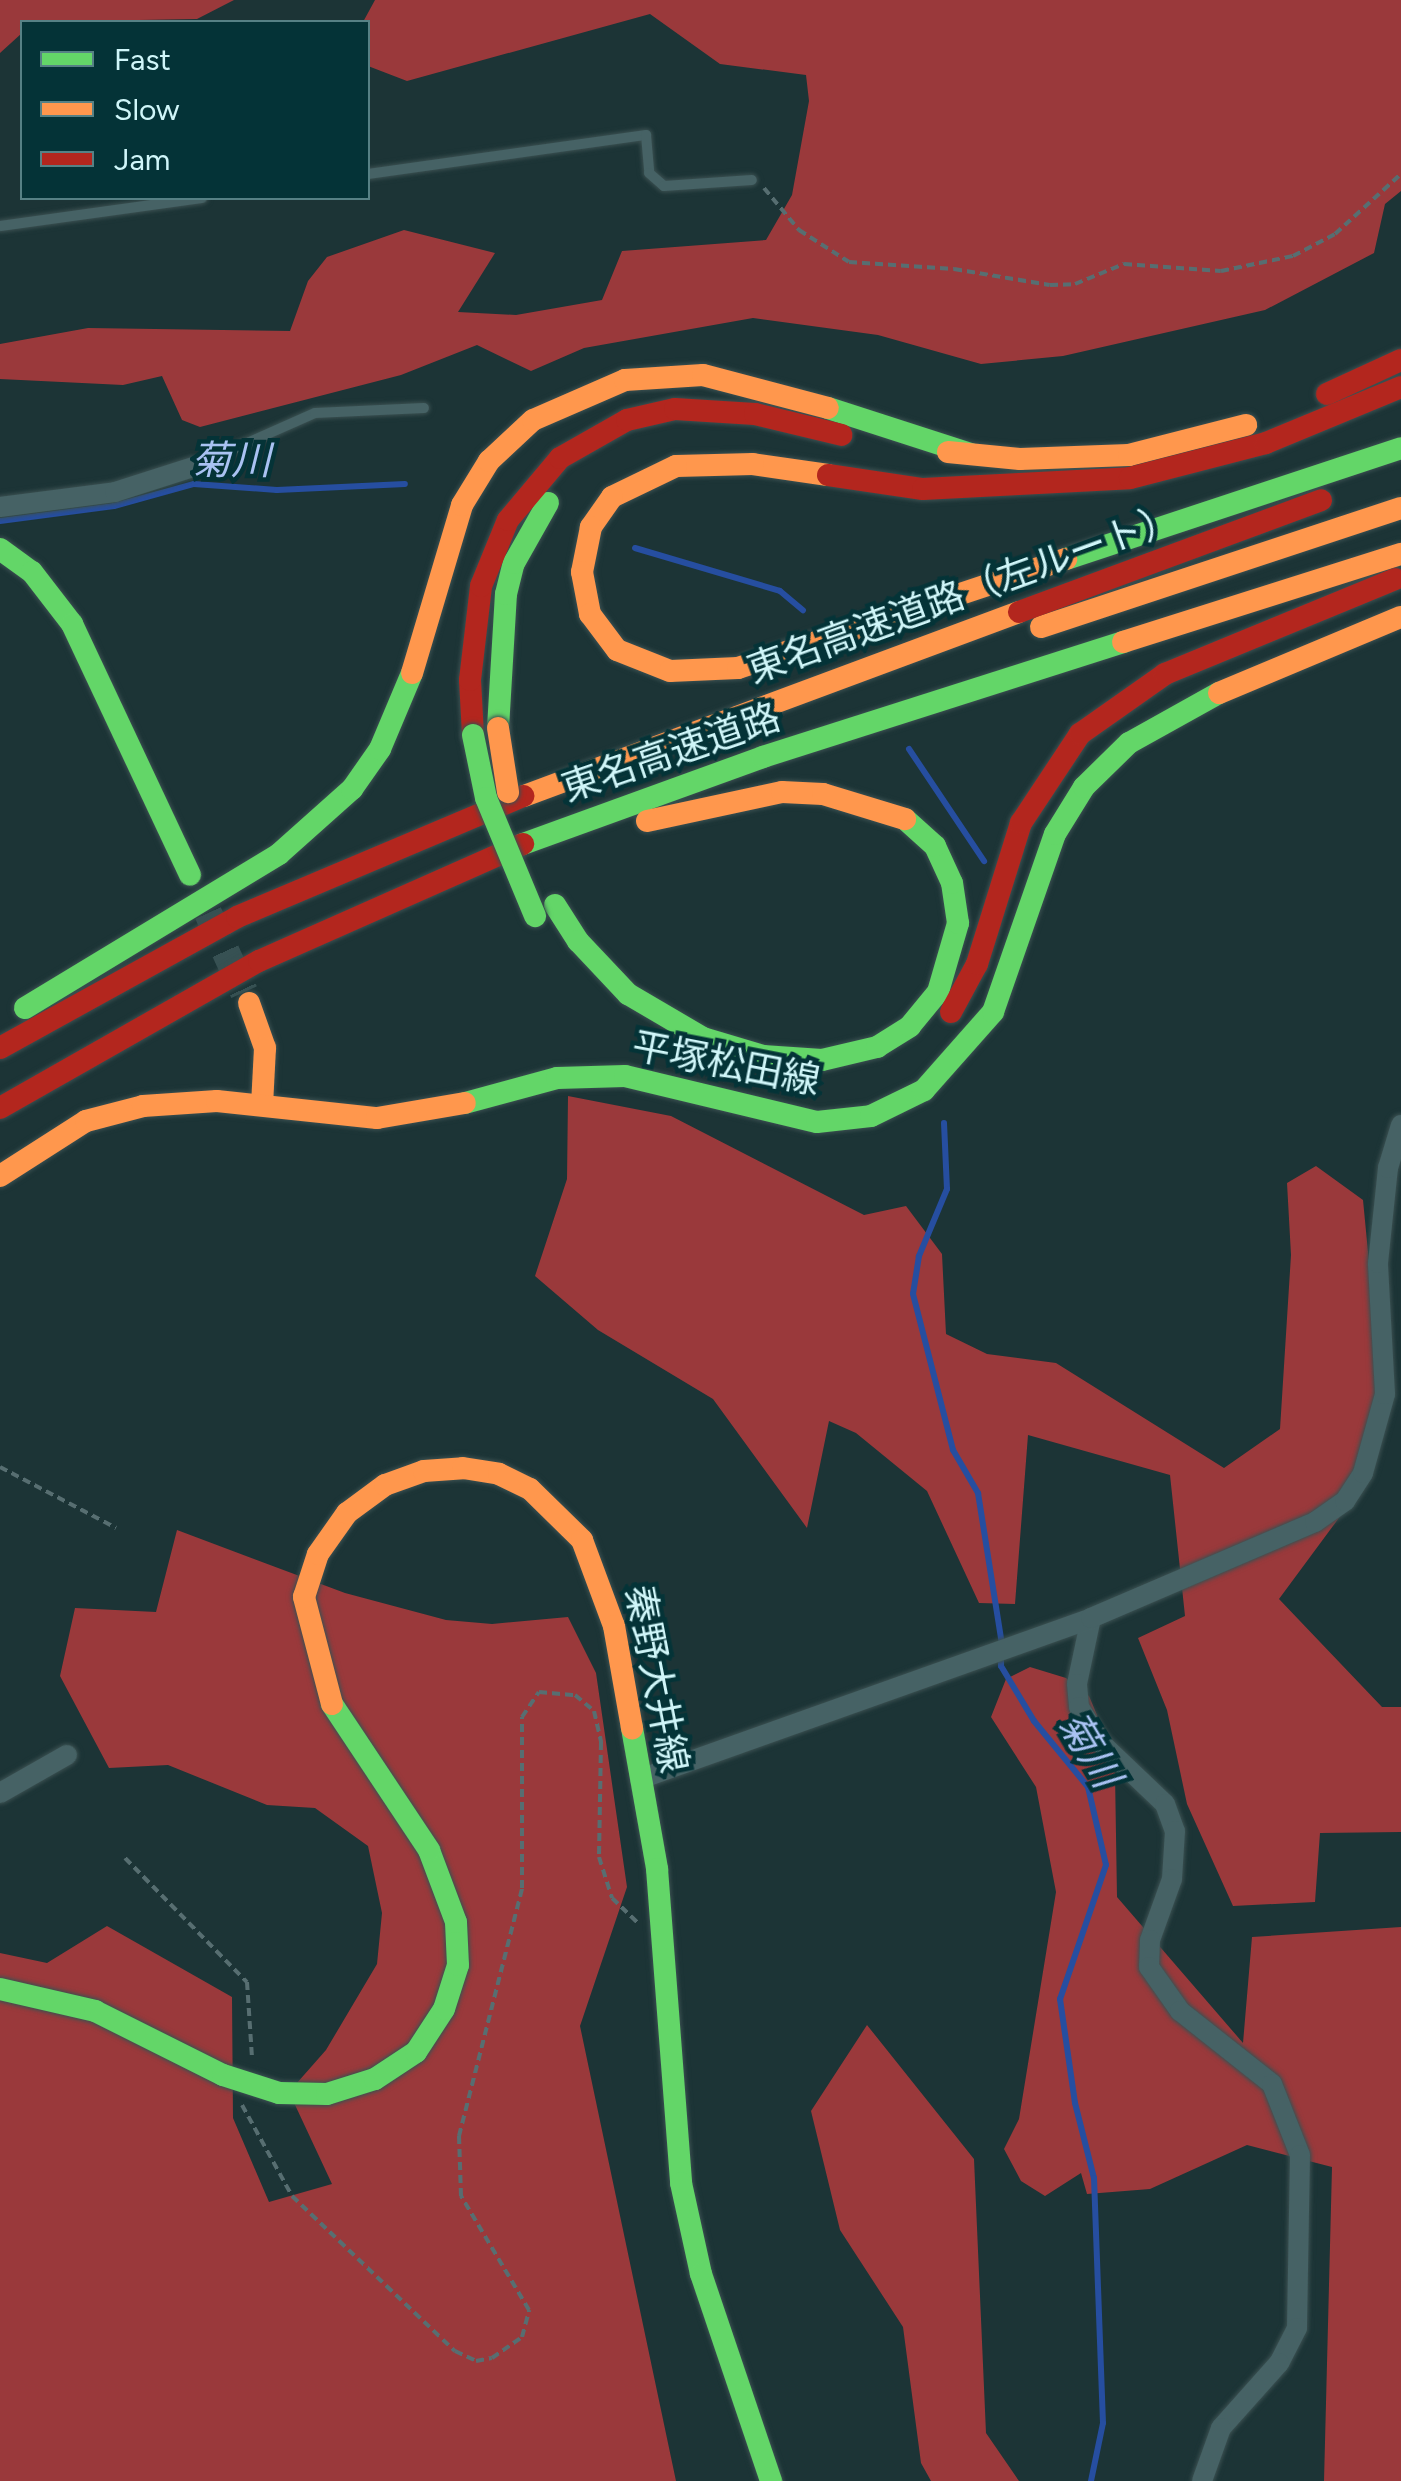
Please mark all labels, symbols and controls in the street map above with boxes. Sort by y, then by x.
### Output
legend [20,20,370,200]
text: Fast [114,41,171,78]
text: Slow [114,91,180,128]
text: Jam [114,141,170,178]
water label: 菊川 [191,436,271,484]
street label: 東名高速道路（左ルート） [741,495,1185,693]
street label: 東名高速道路 [556,694,786,812]
street label: 平塚松田線 [628,1023,824,1105]
street label: 秦野大井線 [615,1581,697,1777]
water label: 菊川 [1049,1702,1131,1796]

